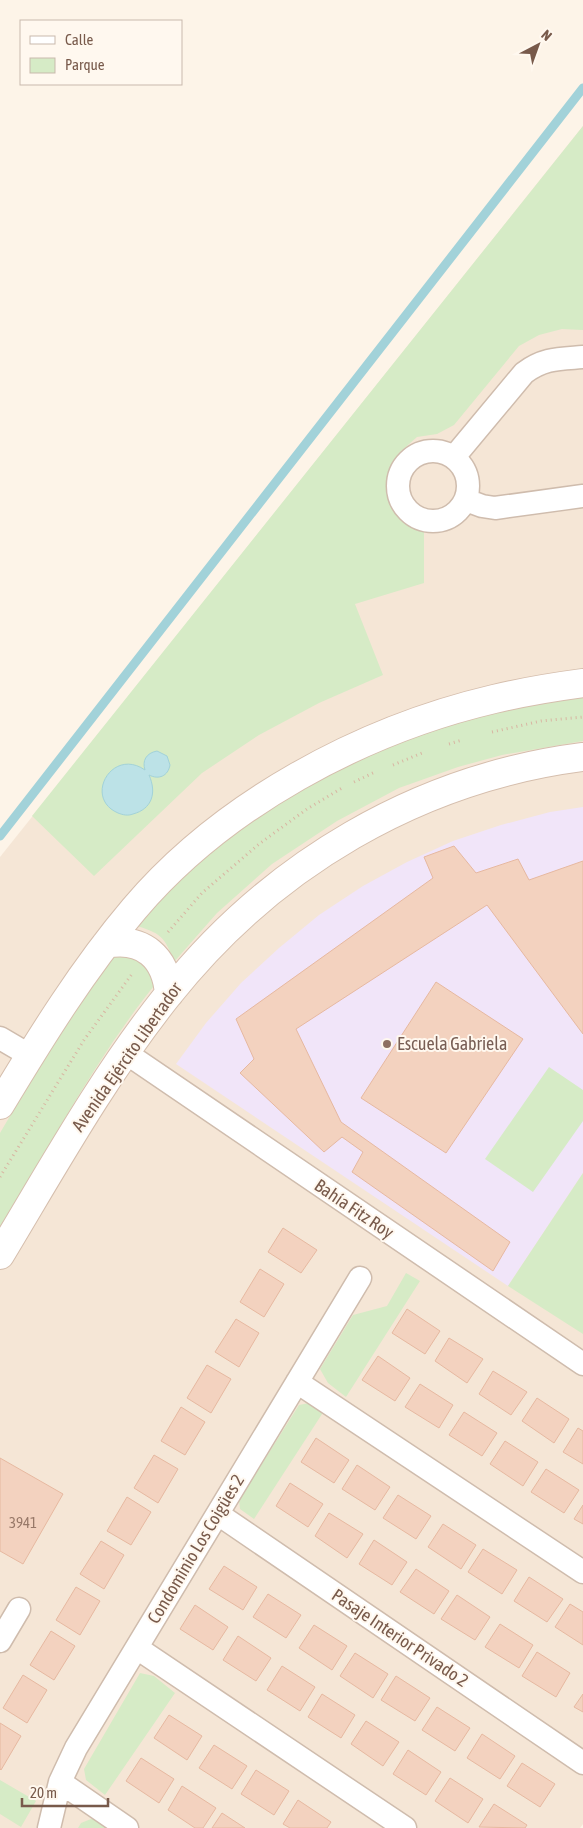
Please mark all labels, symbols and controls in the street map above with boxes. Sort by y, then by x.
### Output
legend [20,20,182,85]
north arrow [513,20,563,70]
text: N [538,26,555,44]
text: Calle [65,31,94,48]
text: Parque [65,56,105,73]
street label: Avenida Ejército Libertador [67,978,186,1135]
place label: Escuela Gabriela [397,1033,507,1054]
marker: Escuela Gabriela [381,1038,393,1050]
street label: Bahía Fitz Roy [311,1174,398,1243]
street label: Condominio Los Coigües 2 [143,1470,248,1627]
house number: 3941 [9,1514,37,1531]
street label: Pasaje Interior Privado 2 [328,1584,473,1691]
scale bar [22,1776,109,1808]
text: 20 m [30,1784,57,1801]

